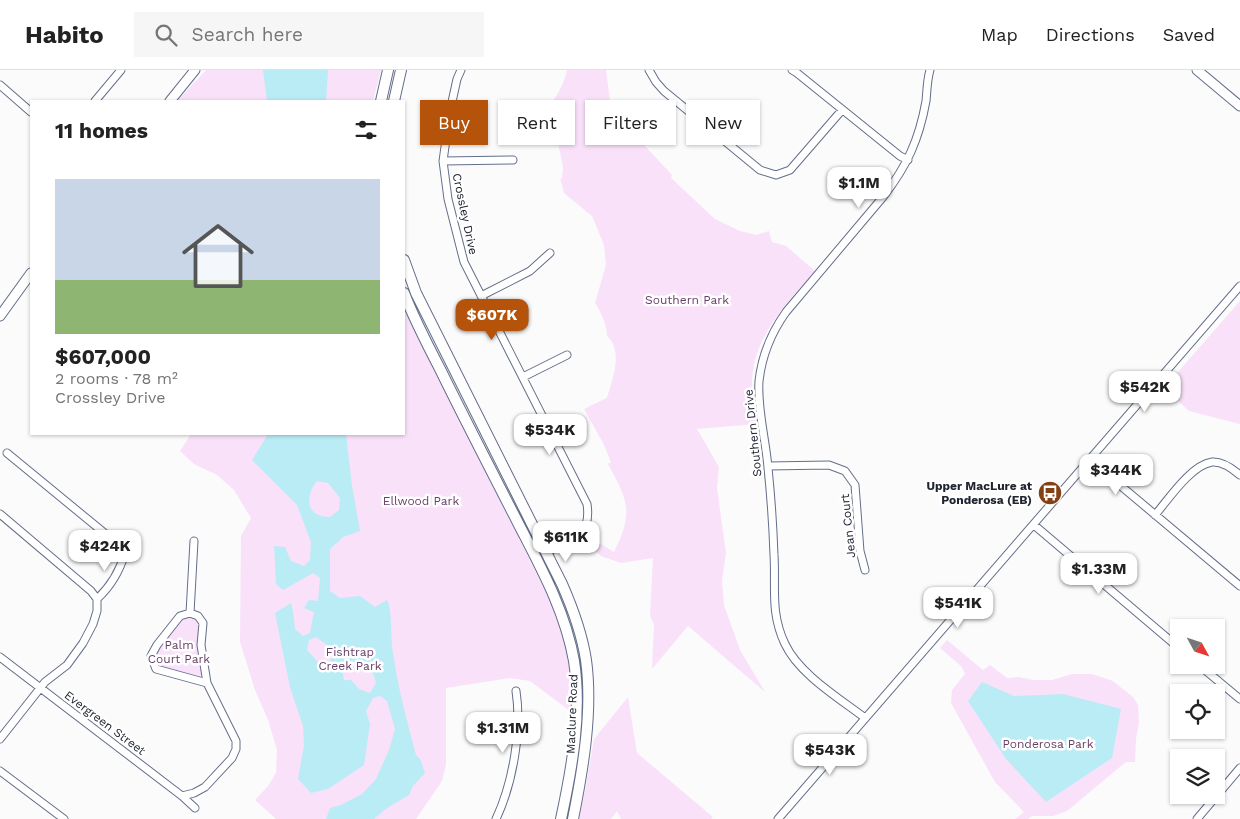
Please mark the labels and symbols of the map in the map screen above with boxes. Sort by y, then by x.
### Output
pin: $1.1M [824,166,894,209]
street label: Crossley Drive [450,172,480,256]
park label: Southern Park [645,293,729,307]
pin: $607K [457,298,527,341]
pin: $542K [1110,370,1180,413]
street label: Southern Drive [741,388,765,477]
pin: $534K [515,414,585,456]
pin: $344K [1081,454,1151,496]
place label: Upper MacLure at Ponderosa (EB) [926,479,1033,507]
bus stop icon: Upper MacLure at Ponderosa (EB) [1037,480,1063,506]
street label: Jean Court [838,493,858,559]
park label: Ellwood Park [383,494,459,508]
pin: $611K [531,520,601,563]
pin: $424K [70,530,140,572]
pin: $1.33M [1058,552,1140,595]
pin: $541K [923,586,993,629]
north arrow [1170,619,1225,674]
park label: Palm Court Park [148,638,210,666]
park label: Fishtrap Creek Park [318,645,382,673]
street label: Maclure Road [564,674,580,754]
street label: Evergreen Street [62,688,148,758]
pin: $1.31M [462,712,544,754]
pin: $543K [795,734,865,776]
park label: Ponderosa Park [1003,737,1094,751]

